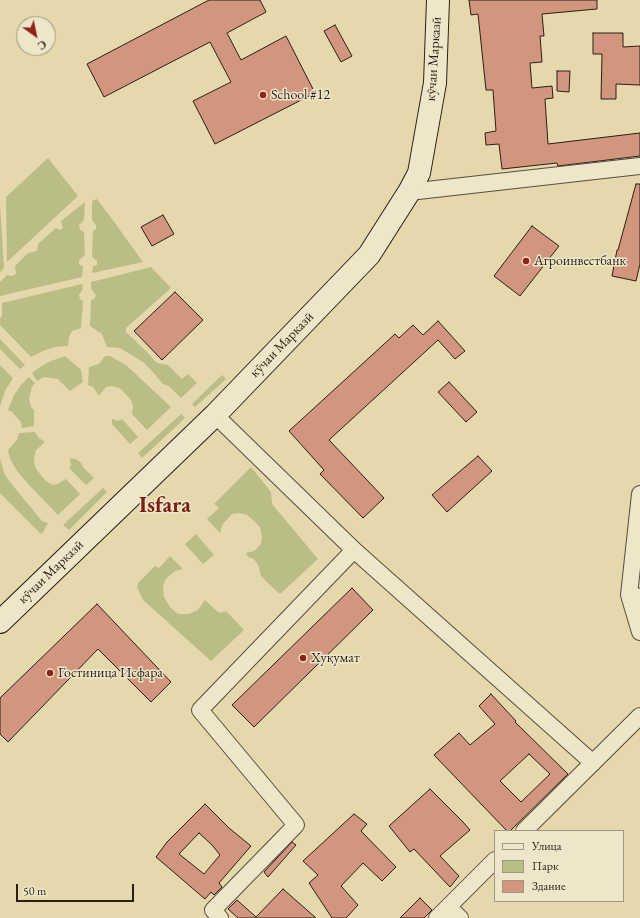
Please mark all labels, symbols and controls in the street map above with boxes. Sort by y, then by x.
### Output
north arrow [16,16,56,56]
street label: кӯчаи Марказӣ [423,16,445,102]
text: С [35,37,49,53]
place label: School #12 [271,87,330,103]
marker: School #12 [258,90,268,100]
place label: Агроинвестбанк [534,253,626,269]
marker: Агроинвестбанк [521,256,531,266]
street label: кӯчаи Марказӣ [247,309,317,381]
district label: Isfara [139,493,191,519]
street label: кӯчаи Марказӣ [15,537,87,607]
place label: Хуқумат [311,650,360,666]
marker: Хуқумат [298,653,308,663]
place label: Гостиница Исфара [58,665,163,681]
marker: Гостиница Исфара [45,668,55,678]
legend [494,830,624,902]
text: Улица [532,838,562,854]
text: Парк [532,858,559,874]
scale bar [18,876,136,902]
text: Здание [532,878,566,894]
text: 50 m [23,883,46,899]

